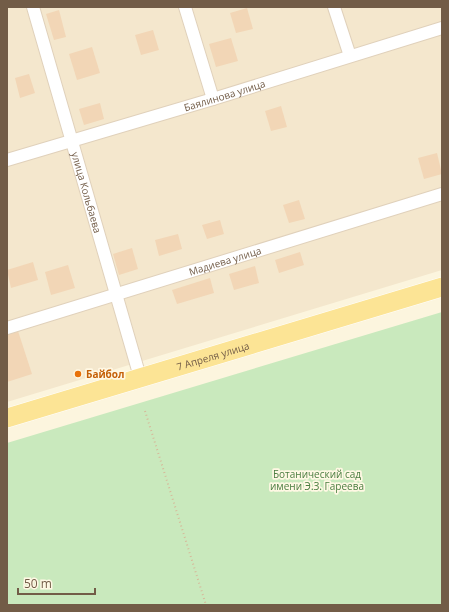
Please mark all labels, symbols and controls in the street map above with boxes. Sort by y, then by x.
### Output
street label: Баялинова улица [182,76,267,114]
street label: улица Кольбаева [68,150,105,235]
street label: Мадиева улица [187,243,263,279]
street label: 7 Апреля улица [175,338,251,374]
place label: Байбол [86,367,125,381]
marker: Байбол [73,369,83,379]
park label: Ботанический сад имени Э.З. Гареева [270,467,364,493]
scale bar [18,570,95,596]
text: 50 m [24,575,52,592]

